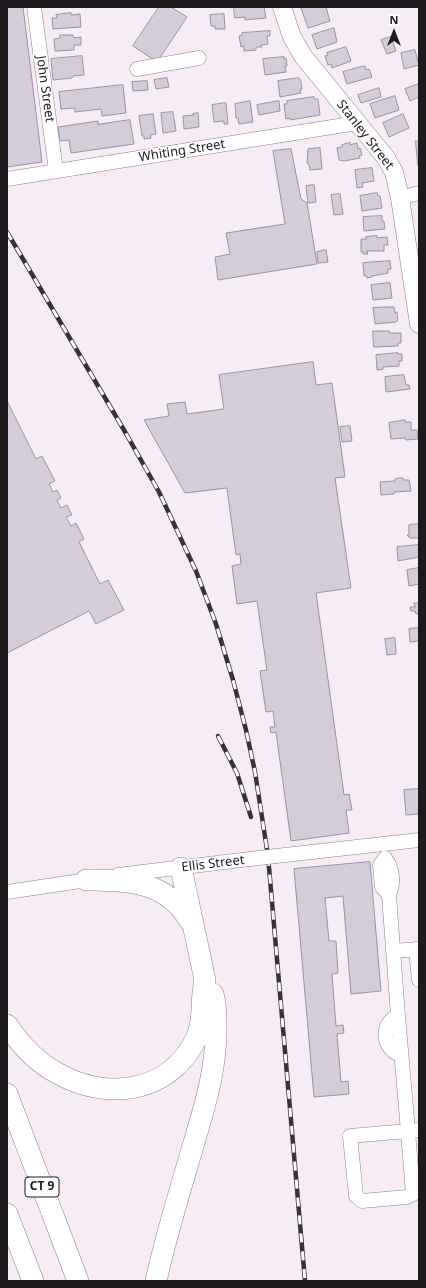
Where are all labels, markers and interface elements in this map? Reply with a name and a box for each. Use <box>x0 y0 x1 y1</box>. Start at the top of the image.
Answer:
north arrow <box>374 12 414 52</box>
text: N <box>390 12 398 27</box>
street label: John Street <box>33 55 57 123</box>
street label: Stanley Street <box>333 97 397 173</box>
street label: Whiting Street <box>138 136 226 166</box>
street label: Ellis Street <box>181 852 245 876</box>
road number: CT 9 <box>25 1177 59 1197</box>

